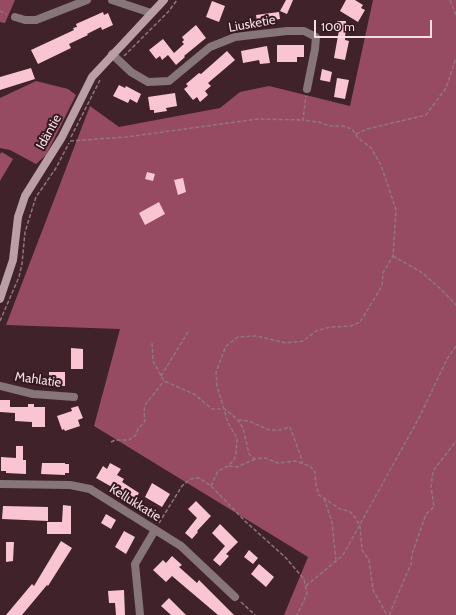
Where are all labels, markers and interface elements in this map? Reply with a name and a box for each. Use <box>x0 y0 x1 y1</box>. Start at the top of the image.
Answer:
street label: Liusketie <box>227 12 277 36</box>
scale bar <box>316 12 434 38</box>
text: 100 m <box>321 19 355 34</box>
street label: Idäntie <box>33 112 65 152</box>
street label: Mahlatie <box>14 369 62 391</box>
street label: Kellukkatie <box>106 481 164 525</box>

